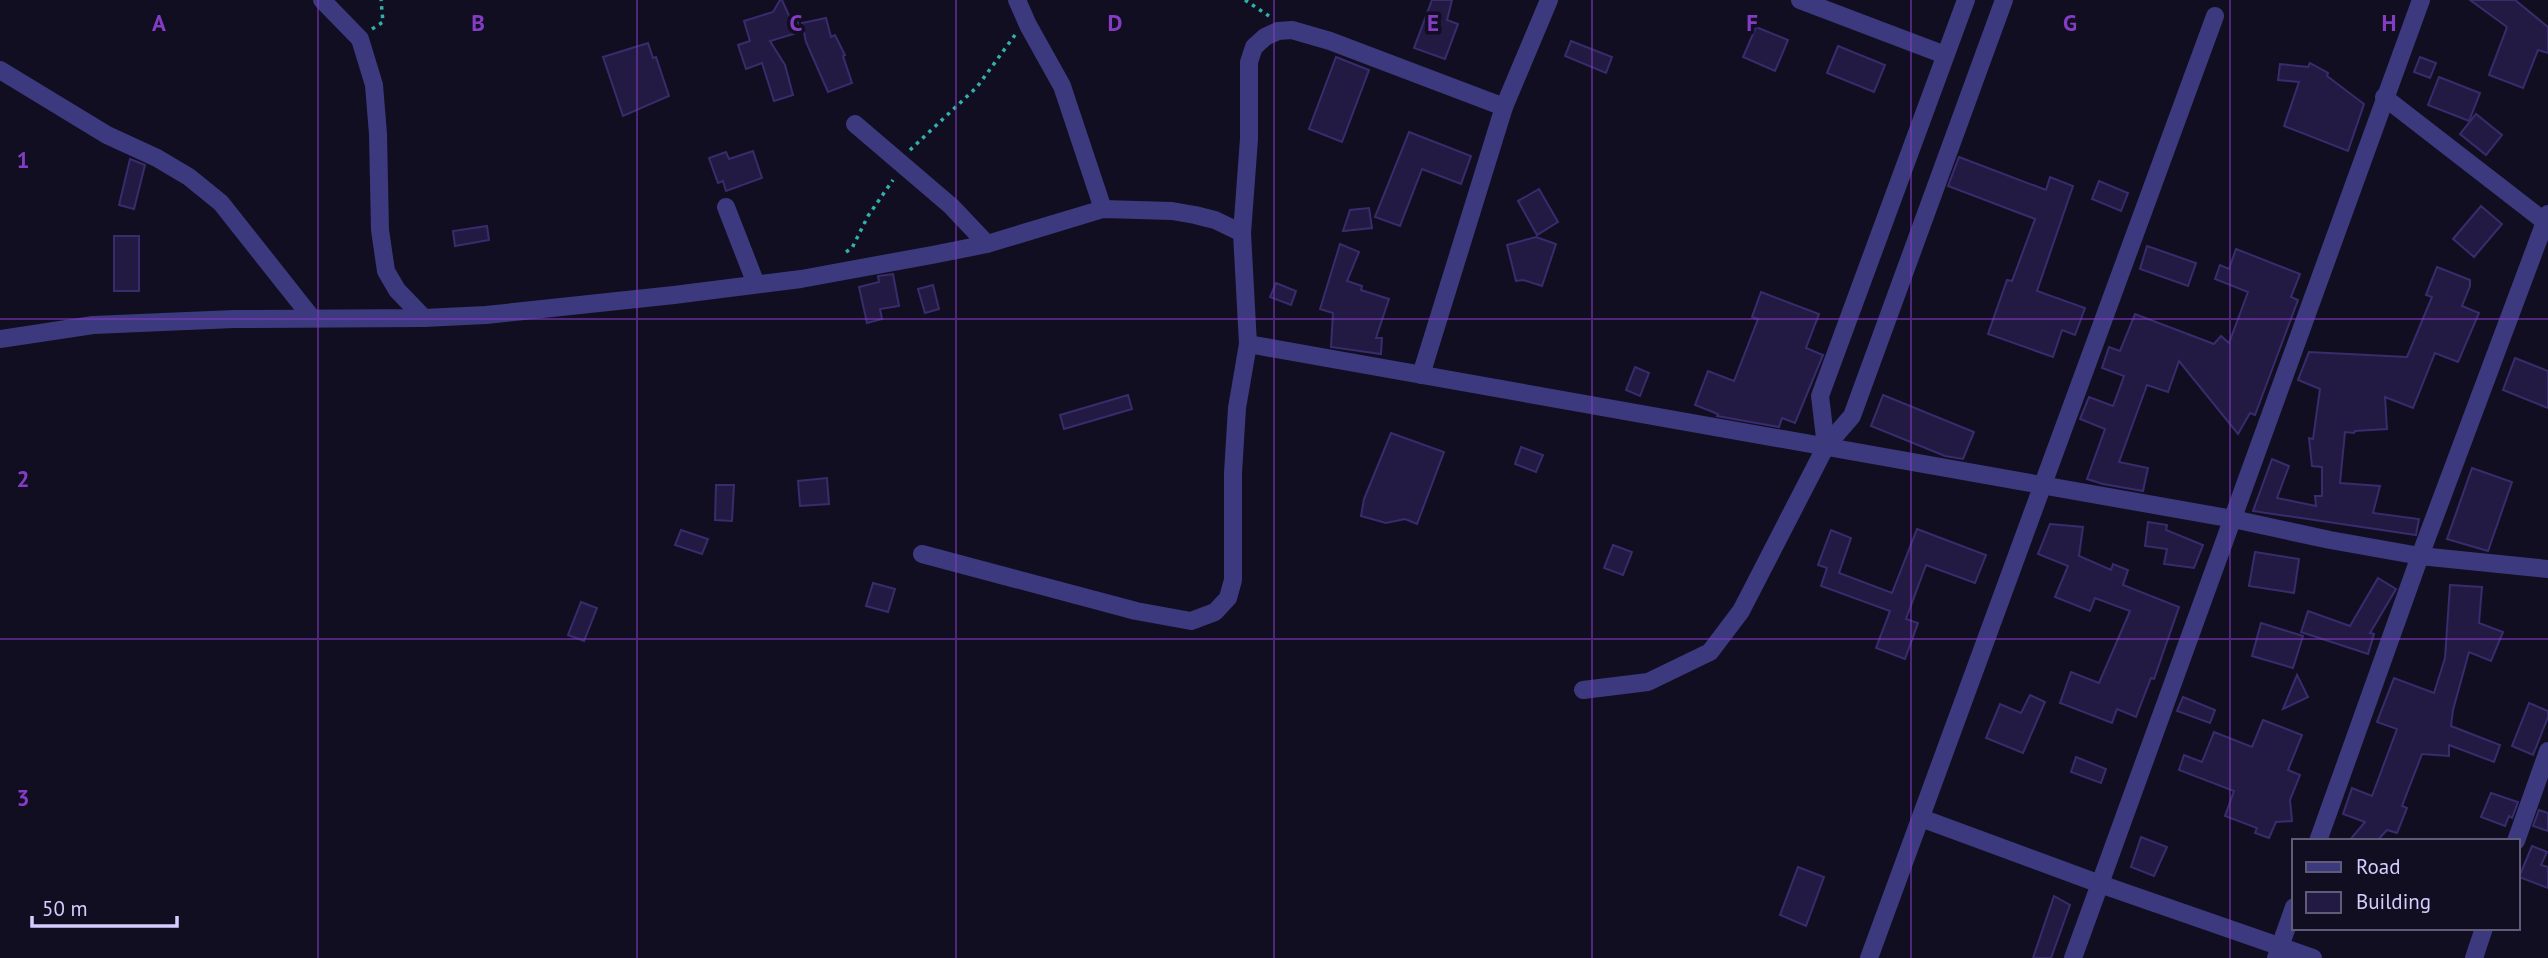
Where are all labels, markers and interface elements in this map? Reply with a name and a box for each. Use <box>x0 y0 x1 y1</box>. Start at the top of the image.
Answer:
text: A <box>152 8 166 37</box>
text: B <box>471 8 485 37</box>
text: C <box>790 8 803 37</box>
text: D <box>1108 8 1122 37</box>
text: E <box>1427 8 1439 37</box>
text: F <box>1746 8 1758 37</box>
text: G <box>2063 8 2077 37</box>
text: H <box>2382 8 2396 37</box>
text: 1 <box>16 145 30 174</box>
text: 2 <box>16 464 30 493</box>
text: 3 <box>16 783 30 812</box>
legend <box>2292 839 2520 930</box>
text: Road <box>2356 853 2400 880</box>
scale bar <box>32 884 177 928</box>
text: Building <box>2356 888 2431 915</box>
text: 50 m <box>42 895 88 922</box>

